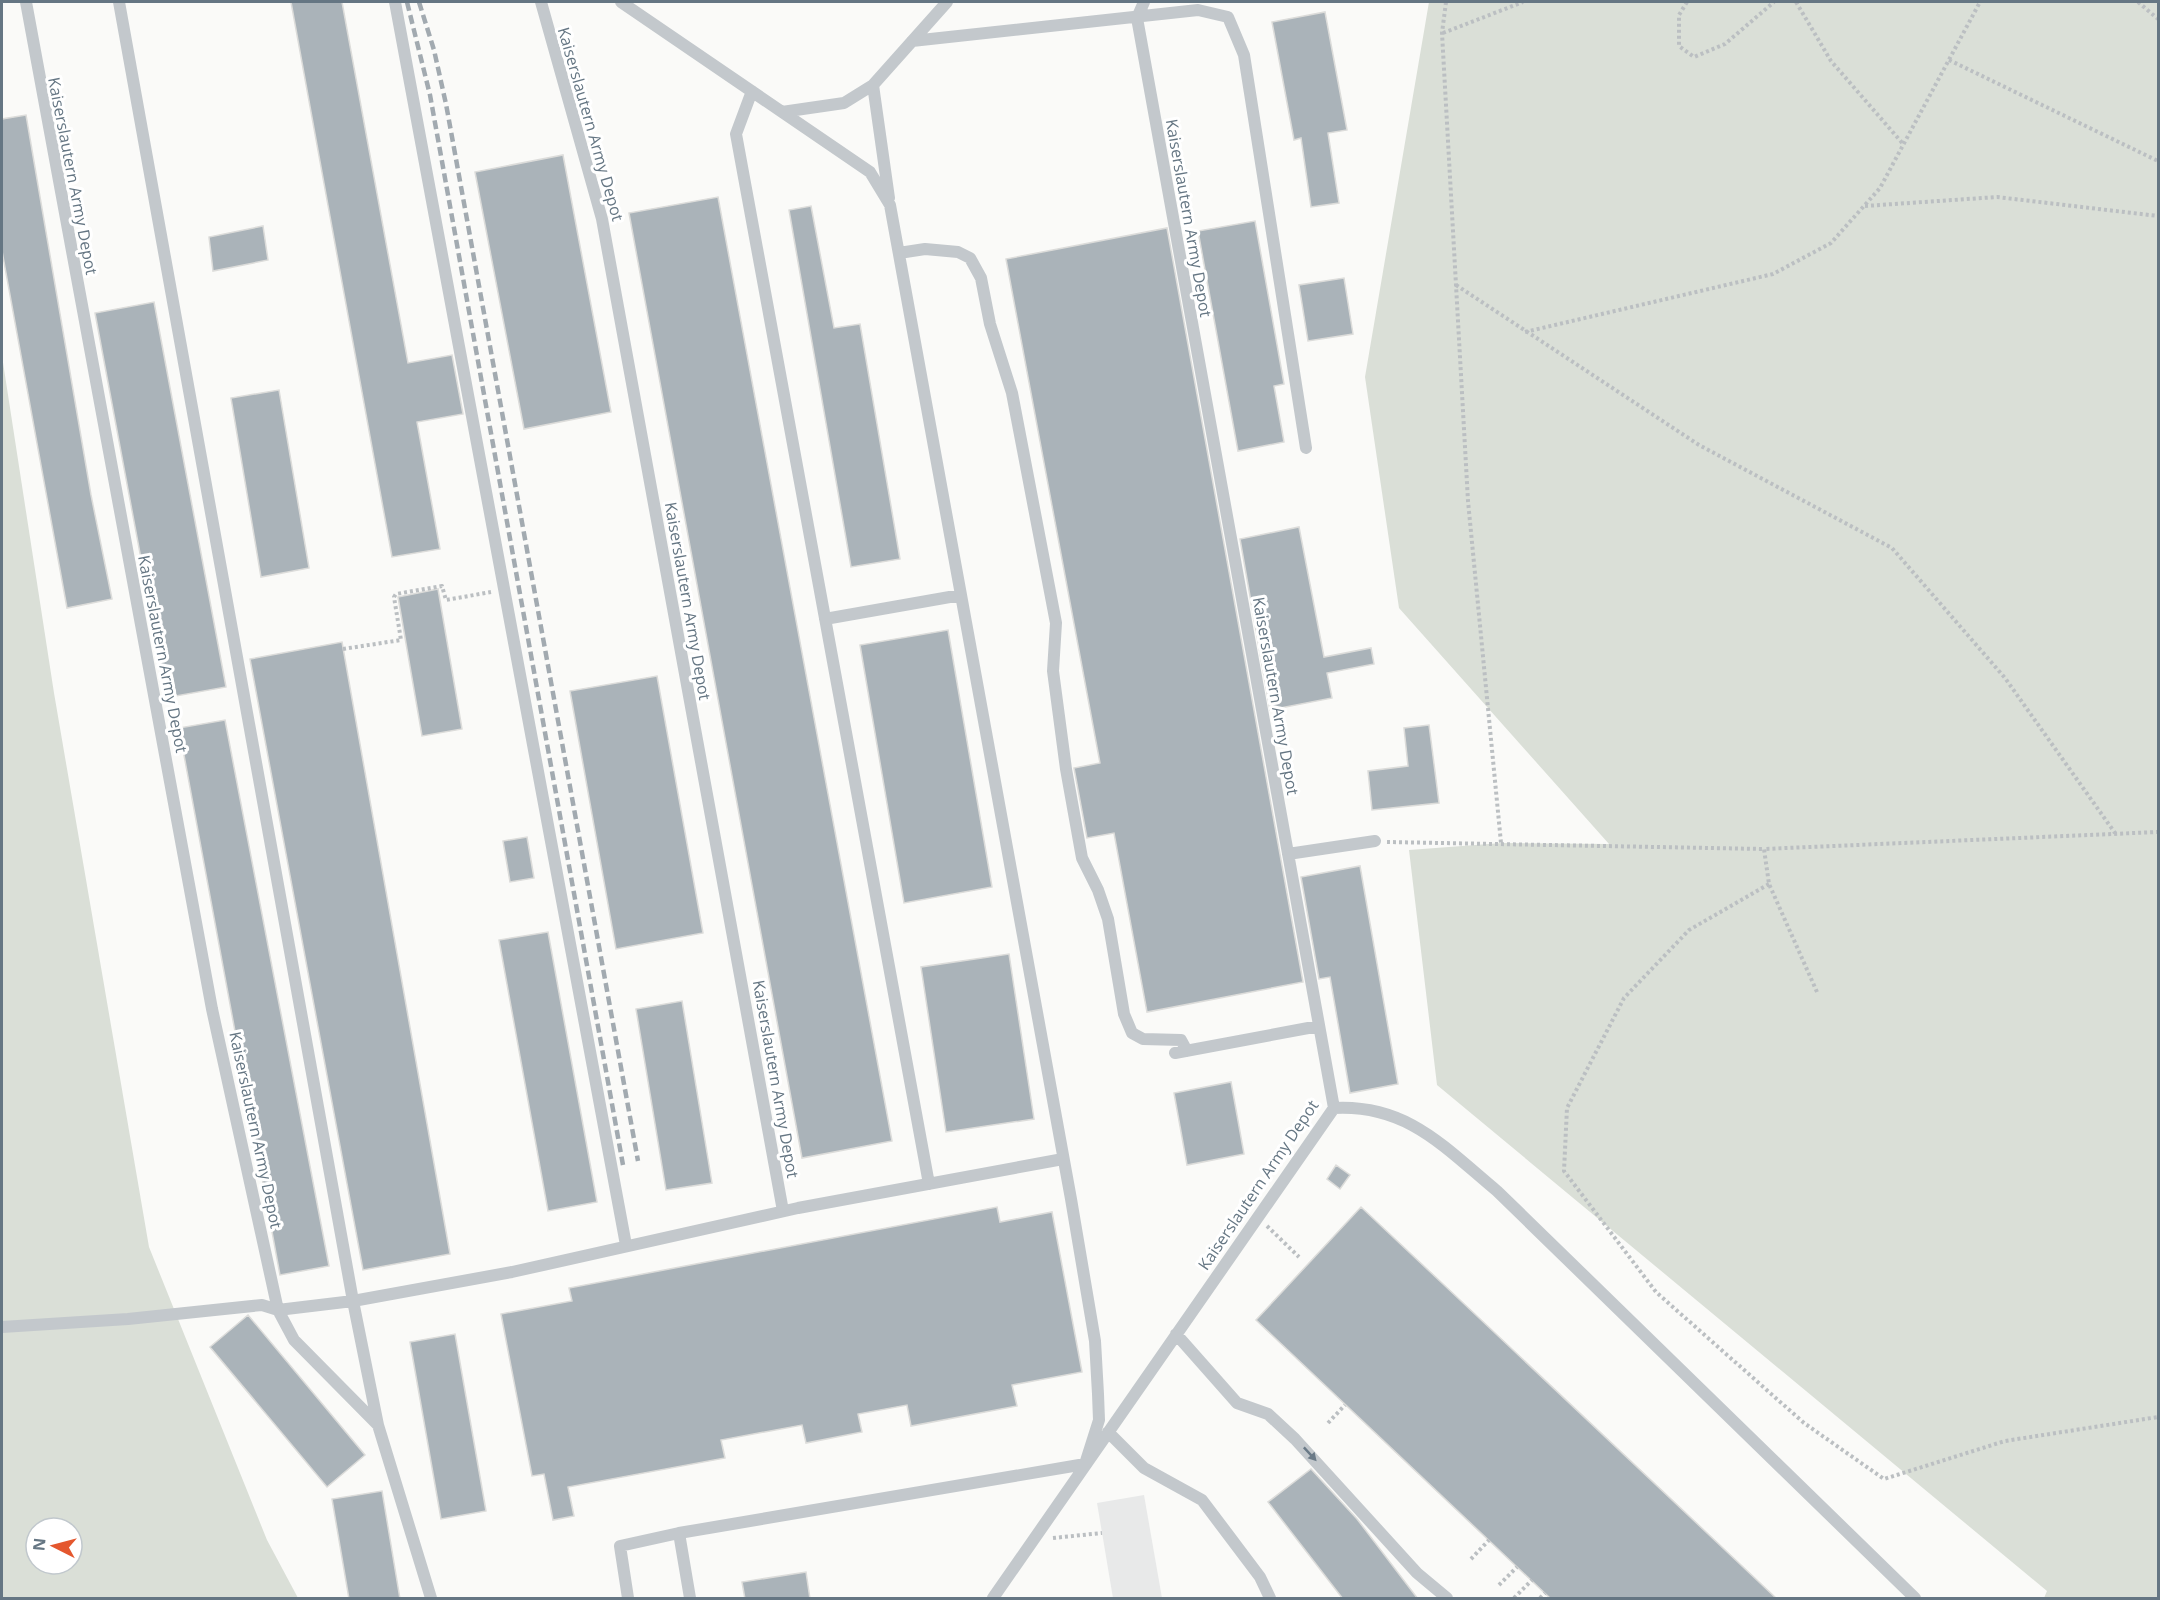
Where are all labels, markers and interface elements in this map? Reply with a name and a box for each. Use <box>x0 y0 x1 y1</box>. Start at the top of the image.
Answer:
street label: Kaiserslautern Army Depot <box>553 24 629 224</box>
street label: Kaiserslautern Army Depot <box>43 75 103 277</box>
street label: Kaiserslautern Army Depot <box>1161 117 1217 319</box>
street label: Kaiserslautern Army Depot <box>660 500 716 702</box>
street label: Kaiserslautern Army Depot <box>133 553 193 755</box>
street label: Kaiserslautern Army Depot <box>1248 595 1304 797</box>
street label: Kaiserslautern Army Depot <box>748 978 804 1180</box>
street label: Kaiserslautern Army Depot <box>224 1030 288 1231</box>
street label: Kaiserslautern Army Depot <box>1193 1095 1323 1274</box>
one-way arrow <box>1303 1447 1317 1462</box>
north arrow <box>24 1516 84 1576</box>
text: N <box>27 1537 51 1552</box>

